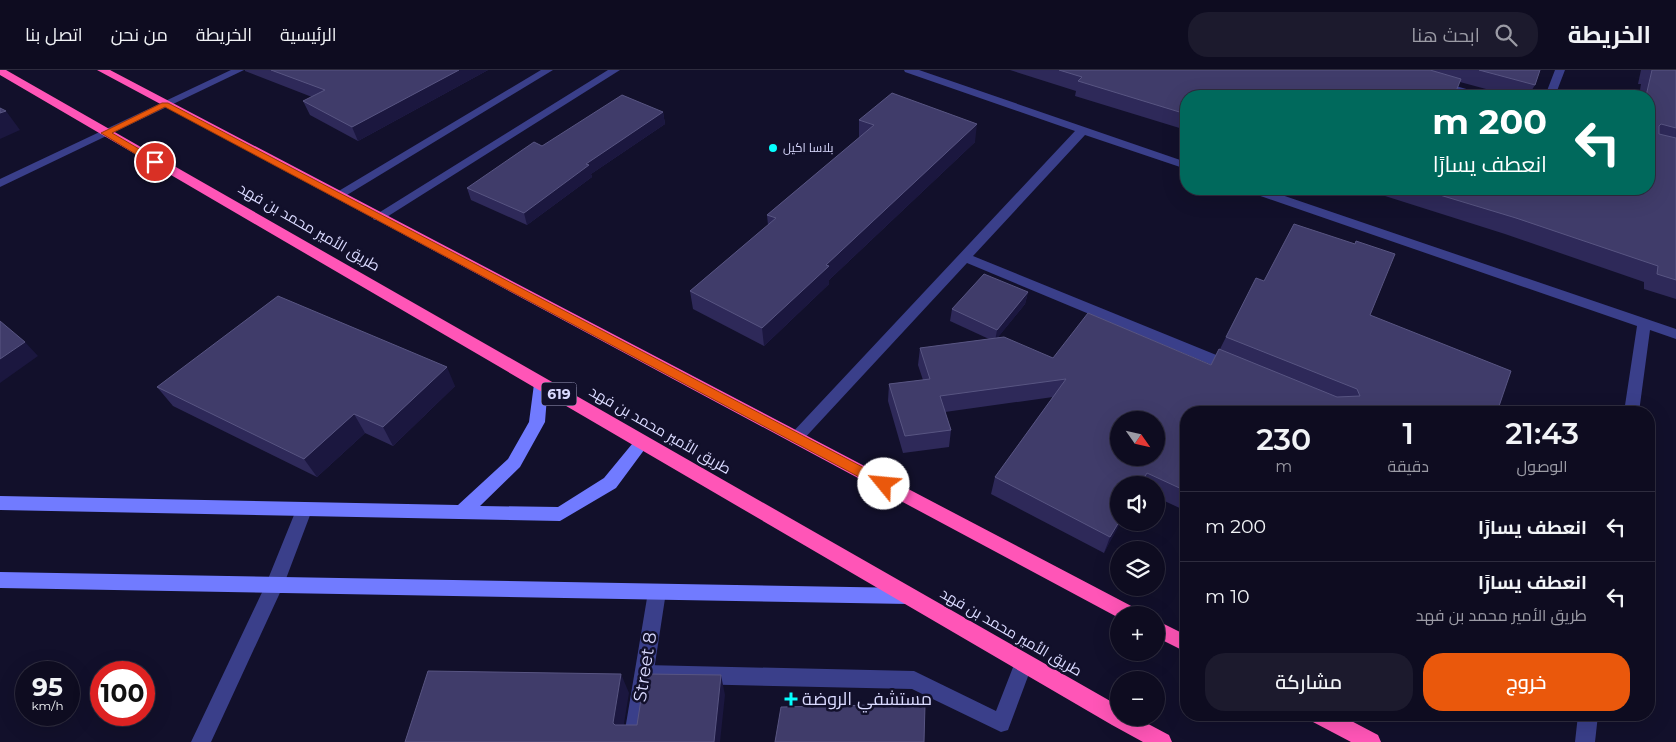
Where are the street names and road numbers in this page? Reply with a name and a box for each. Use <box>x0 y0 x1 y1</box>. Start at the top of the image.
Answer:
street label: طريق الأمير محمد بن فهد <box>234 178 384 276</box>
street label: طريق الأمير محمد بن فهد <box>585 381 735 479</box>
road number: 619 <box>542 382 576 406</box>
street label: طريق الأمير محمد بن فهد <box>936 583 1086 681</box>
street label: Street 8 <box>629 630 661 704</box>

